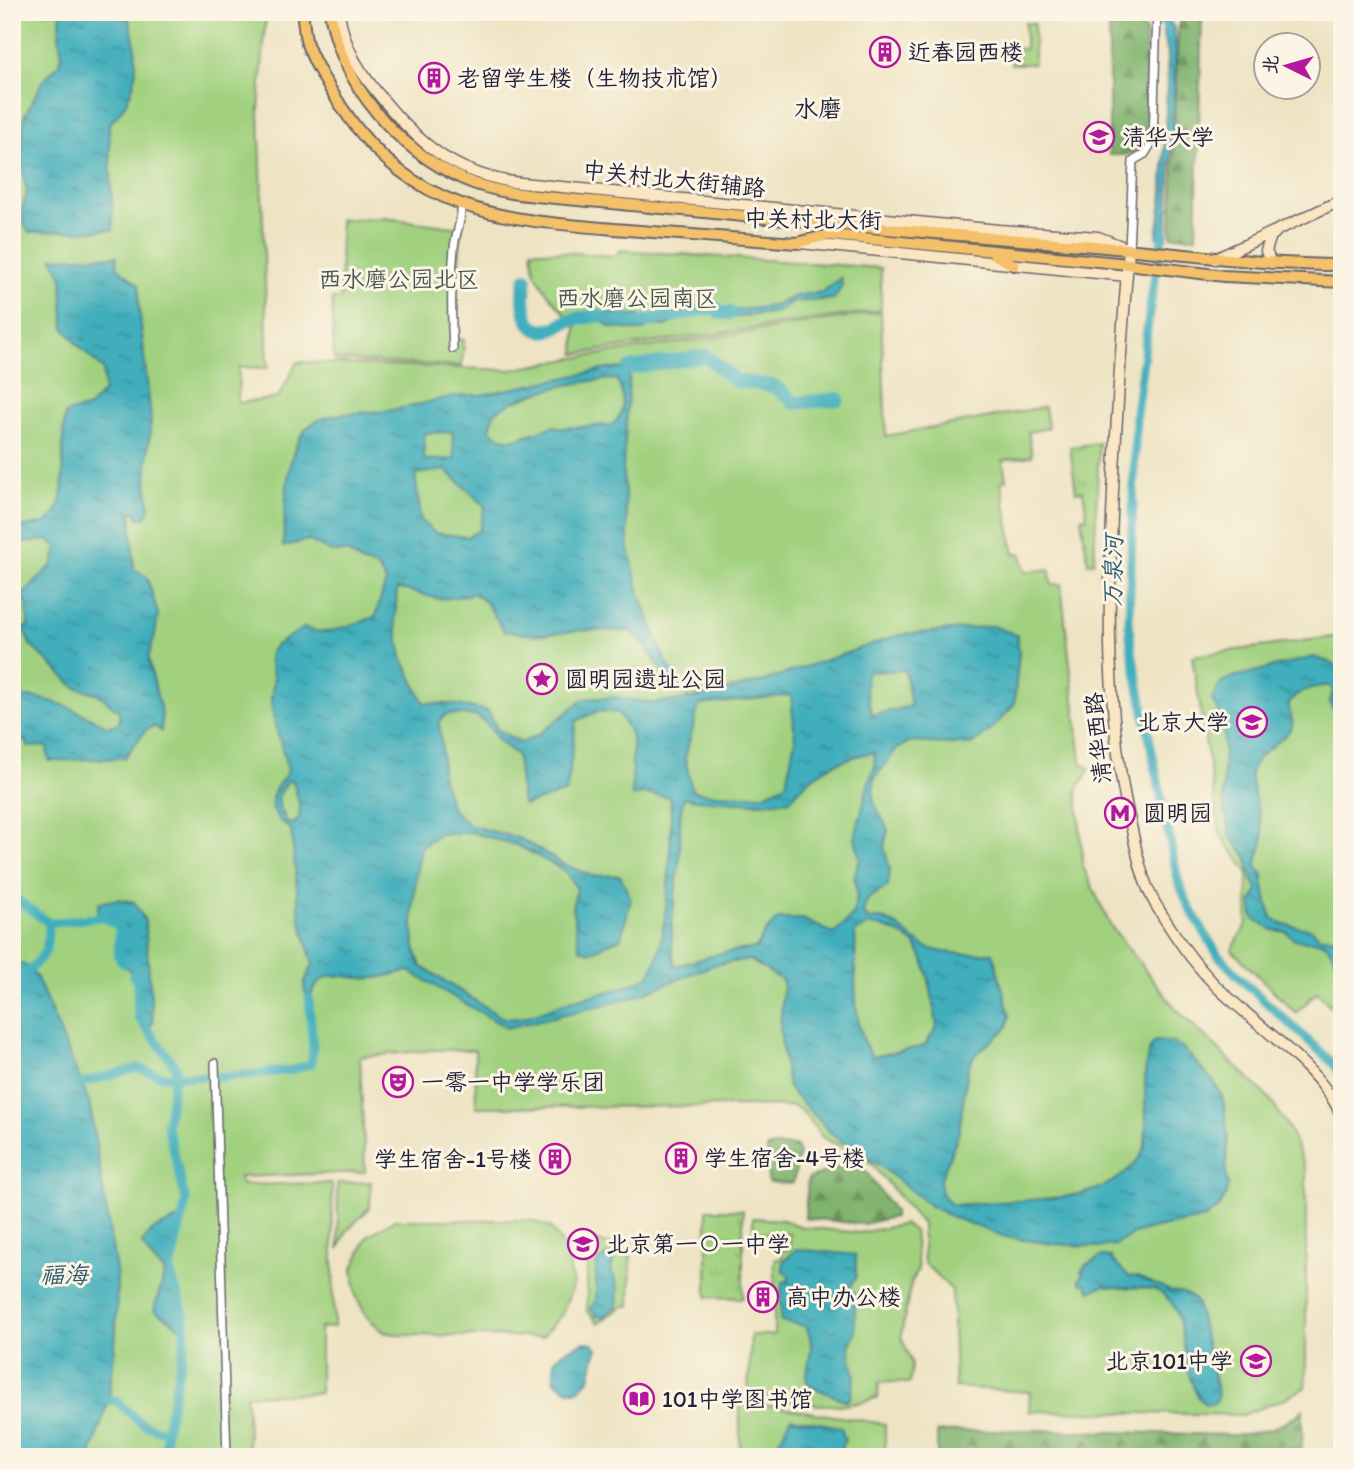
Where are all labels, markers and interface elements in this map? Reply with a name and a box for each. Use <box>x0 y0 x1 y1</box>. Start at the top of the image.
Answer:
north arrow <box>1252 32 1322 102</box>
building icon: 近春园西楼 <box>868 35 902 69</box>
place label: 近春园西楼 <box>908 38 1023 66</box>
text: 北 <box>1258 54 1283 75</box>
building icon: 老留学生楼（生物技术馆） <box>417 61 451 95</box>
place label: 老留学生楼（生物技术馆） <box>457 64 733 92</box>
district label: 水磨 <box>794 94 842 123</box>
school or university icon: 清华大学 <box>1082 120 1116 154</box>
place label: 清华大学 <box>1122 123 1214 151</box>
street label: 中关村北大街辅路 <box>581 155 767 203</box>
street label: 中关村北大街 <box>744 204 882 234</box>
park label: 西水磨公园北区 <box>319 265 480 293</box>
park label: 西水磨公园南区 <box>557 284 718 312</box>
water label: 万泉河 <box>1097 531 1128 607</box>
place icon: 圆明园遗址公园 <box>525 662 559 696</box>
place label: 圆明园遗址公园 <box>565 665 726 693</box>
street label: 清华西路 <box>1079 691 1117 785</box>
school or university icon: 北京大学 <box>1235 705 1269 739</box>
place label: 北京大学 <box>1137 708 1229 736</box>
metro station icon: 圆明园 <box>1103 796 1137 830</box>
place label: 圆明园 <box>1143 799 1212 827</box>
theatre icon: 一零一中学学乐团 <box>381 1065 415 1099</box>
place label: 一零一中学学乐团 <box>421 1068 605 1096</box>
building icon: 学生宿舍-4号楼 <box>664 1141 698 1175</box>
building icon: 学生宿舍-1号楼 <box>538 1142 572 1176</box>
place label: 学生宿舍-4号楼 <box>704 1144 865 1172</box>
place label: 学生宿舍-1号楼 <box>374 1145 532 1173</box>
school or university icon: 北京第一〇一中学 <box>566 1227 600 1261</box>
place label: 北京第一〇一中学 <box>606 1230 790 1258</box>
water label: 福海 <box>40 1260 90 1289</box>
building icon: 高中办公楼 <box>746 1280 780 1314</box>
place label: 高中办公楼 <box>786 1283 901 1311</box>
school or university icon: 北京101中学 <box>1239 1344 1273 1378</box>
place label: 北京101中学 <box>1105 1347 1233 1375</box>
library icon: 101中学图书馆 <box>622 1382 656 1416</box>
place label: 101中学图书馆 <box>662 1385 813 1413</box>

